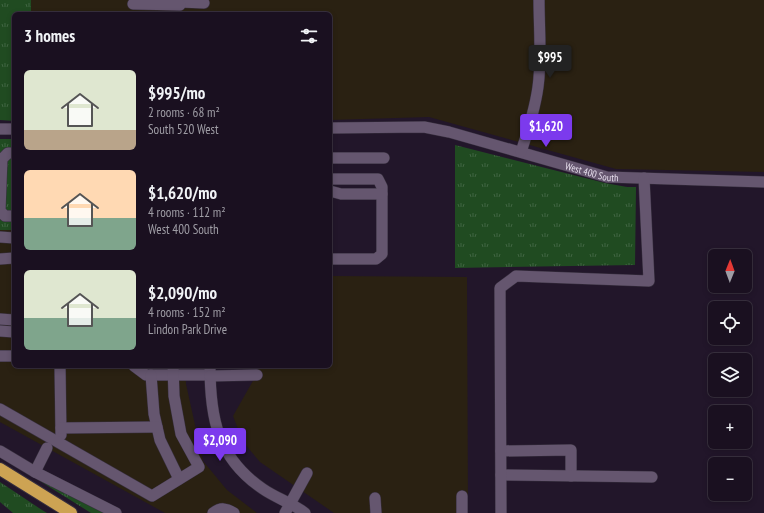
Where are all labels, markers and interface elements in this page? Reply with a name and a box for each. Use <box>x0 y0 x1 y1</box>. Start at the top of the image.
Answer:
text: 3 homes <box>24 25 75 47</box>
icon: filters <box>298 25 320 47</box>
pin: $995 <box>526 45 574 79</box>
text: $995 <box>538 49 562 66</box>
text: $995/mo <box>148 82 205 104</box>
icon: home <box>56 86 104 134</box>
text: 2 rooms · 68 m² <box>148 104 220 121</box>
pin: $1,620 <box>513 114 579 148</box>
text: $1,620 <box>529 118 563 135</box>
text: South 520 West <box>148 121 219 138</box>
street label: West 400 South <box>564 159 619 184</box>
text: $1,620/mo <box>148 182 217 204</box>
icon: home <box>56 186 104 234</box>
text: 4 rooms · 112 m² <box>148 204 226 221</box>
text: West 400 South <box>148 221 219 238</box>
north arrow <box>708 249 752 293</box>
map controls <box>708 249 752 501</box>
text: $2,090/mo <box>148 282 217 304</box>
icon: home <box>56 286 104 334</box>
button: locate <box>708 301 752 345</box>
text: 4 rooms · 152 m² <box>148 304 226 321</box>
text: Lindon Park Drive <box>148 321 227 338</box>
button: layers <box>708 353 752 397</box>
button: + <box>708 405 752 449</box>
pin: $2,090 <box>187 428 253 462</box>
text: $2,090 <box>203 432 237 449</box>
button: − <box>708 457 752 501</box>

